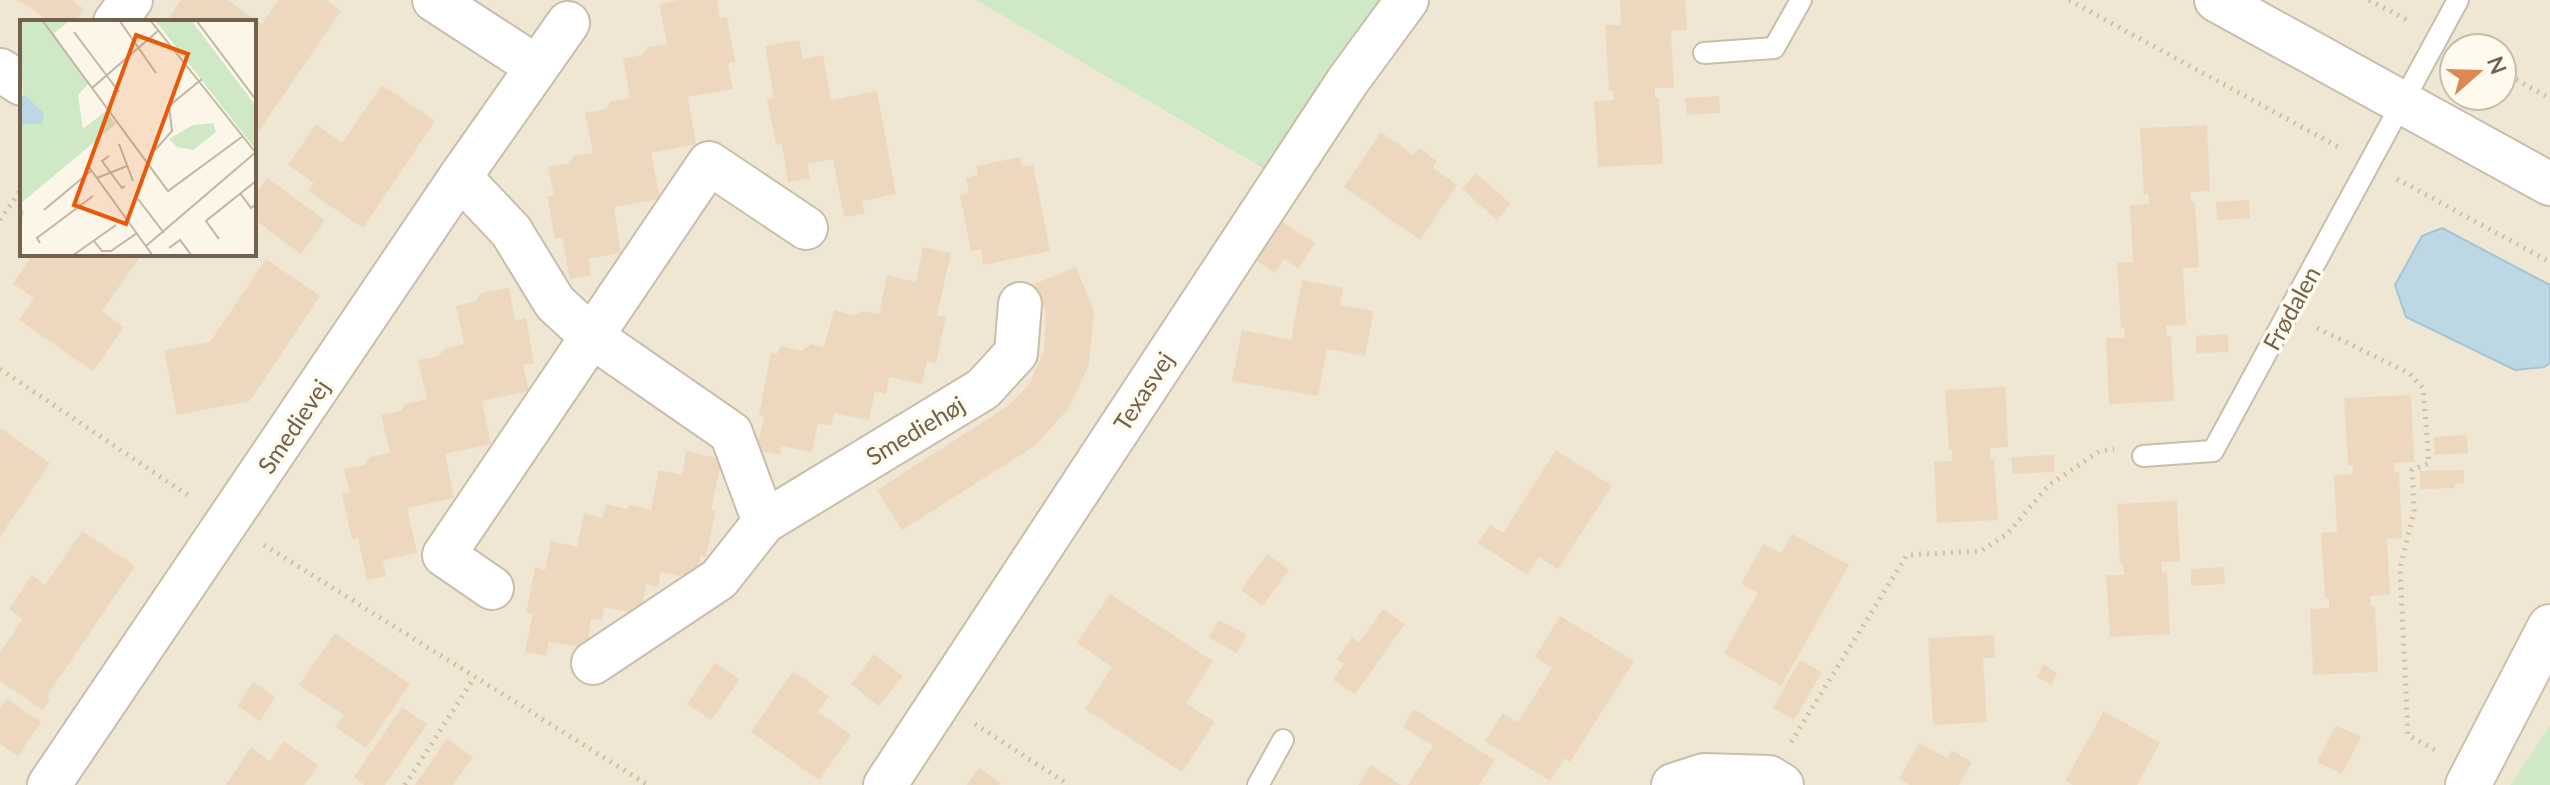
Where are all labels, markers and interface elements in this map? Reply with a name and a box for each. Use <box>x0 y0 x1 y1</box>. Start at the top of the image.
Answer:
inset map <box>20 20 256 256</box>
north arrow <box>2438 32 2518 112</box>
text: N <box>2482 52 2513 78</box>
street label: Frødalen <box>2256 261 2326 355</box>
street label: Texasvej <box>1107 346 1179 436</box>
street label: Smedievej <box>251 373 335 479</box>
street label: Smediehøj <box>860 389 970 471</box>

